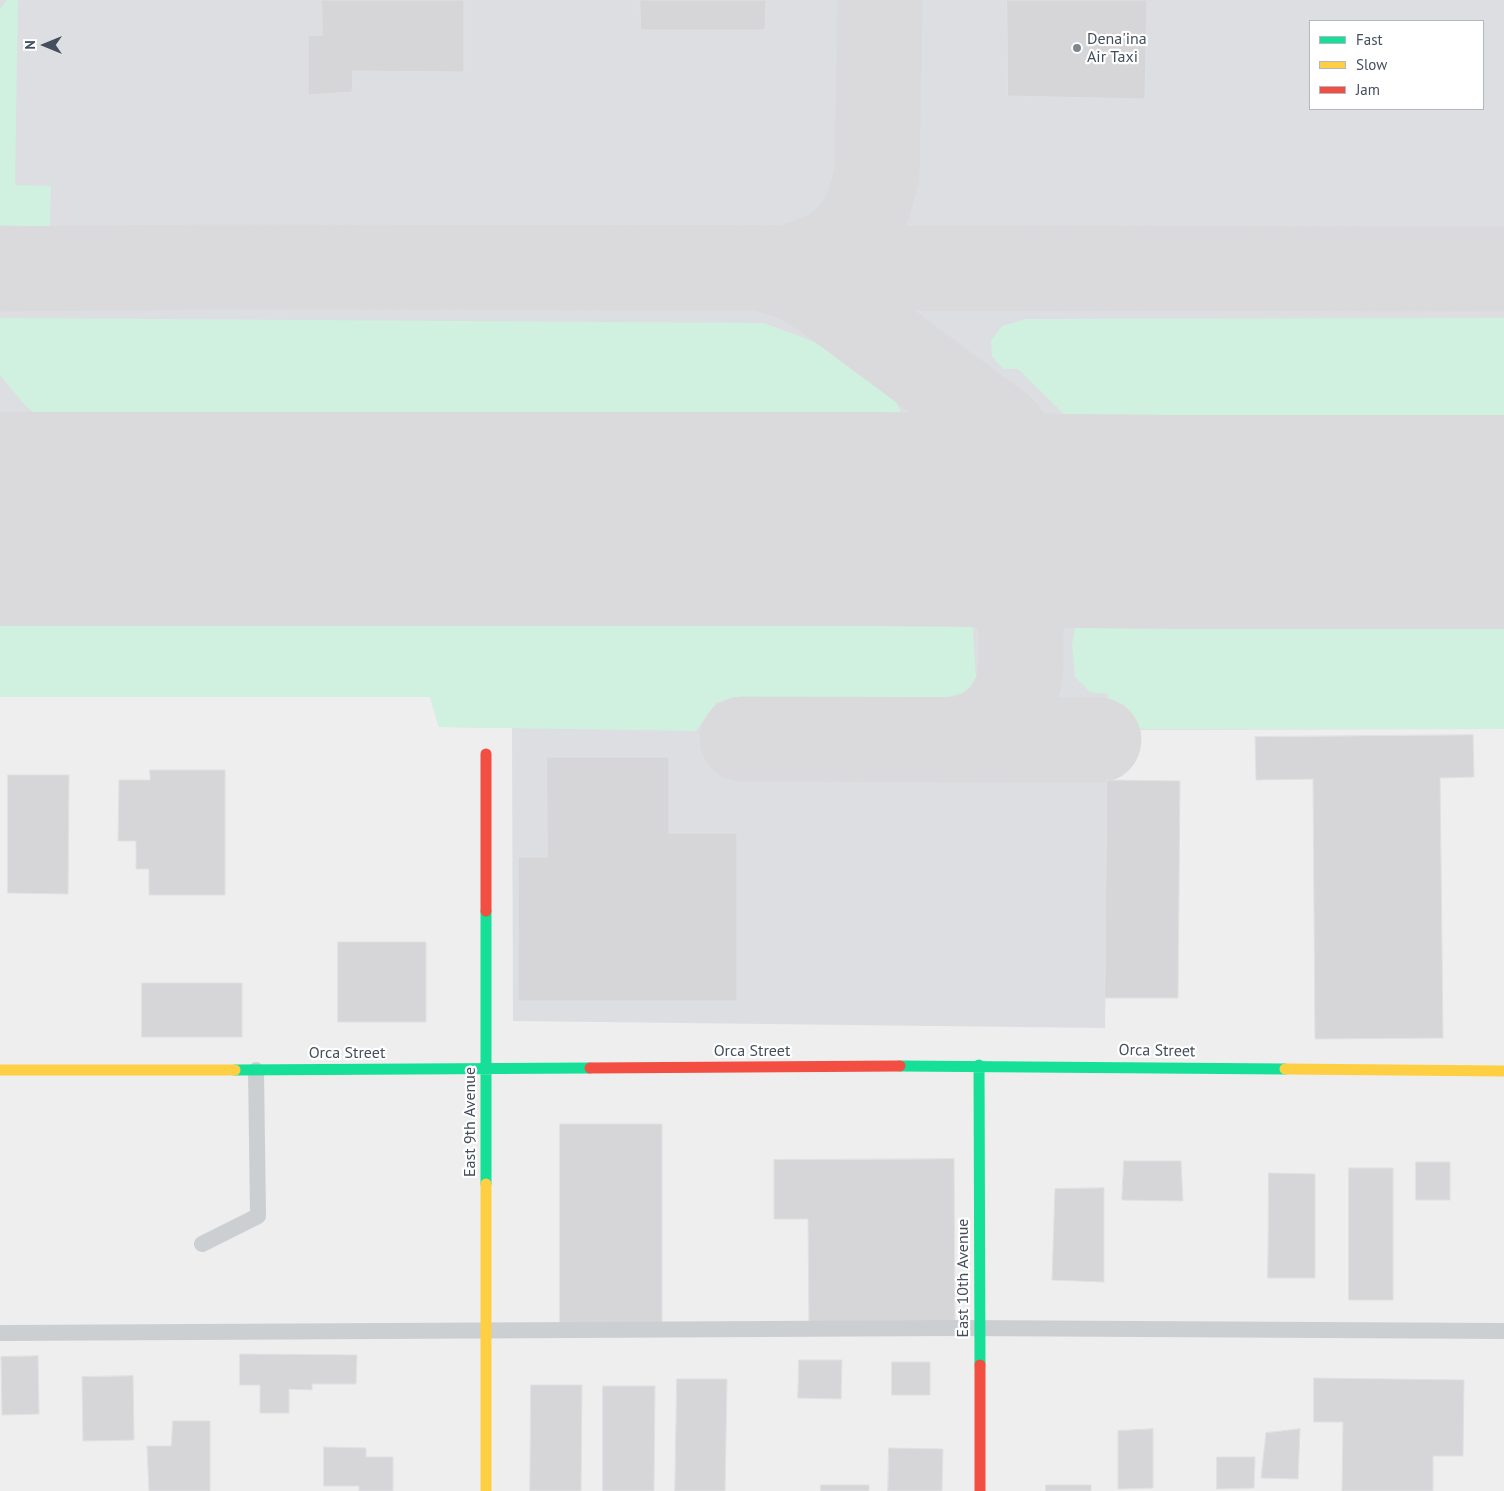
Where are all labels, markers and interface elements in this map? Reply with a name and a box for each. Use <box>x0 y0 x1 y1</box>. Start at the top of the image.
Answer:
north arrow <box>20 20 70 70</box>
legend <box>1309 20 1484 110</box>
place label: Dena'ina Air Taxi <box>1087 29 1147 67</box>
text: Fast <box>1356 30 1383 49</box>
text: N <box>21 40 39 50</box>
marker: Dena'ina Air Taxi <box>1071 42 1083 54</box>
text: Slow <box>1356 55 1387 74</box>
text: Jam <box>1356 80 1380 99</box>
street label: Orca Street <box>714 1041 790 1061</box>
street label: Orca Street <box>1119 1041 1195 1061</box>
street label: Orca Street <box>309 1043 385 1063</box>
street label: East 9th Avenue <box>460 1067 480 1177</box>
street label: East 10th Avenue <box>953 1219 973 1337</box>

